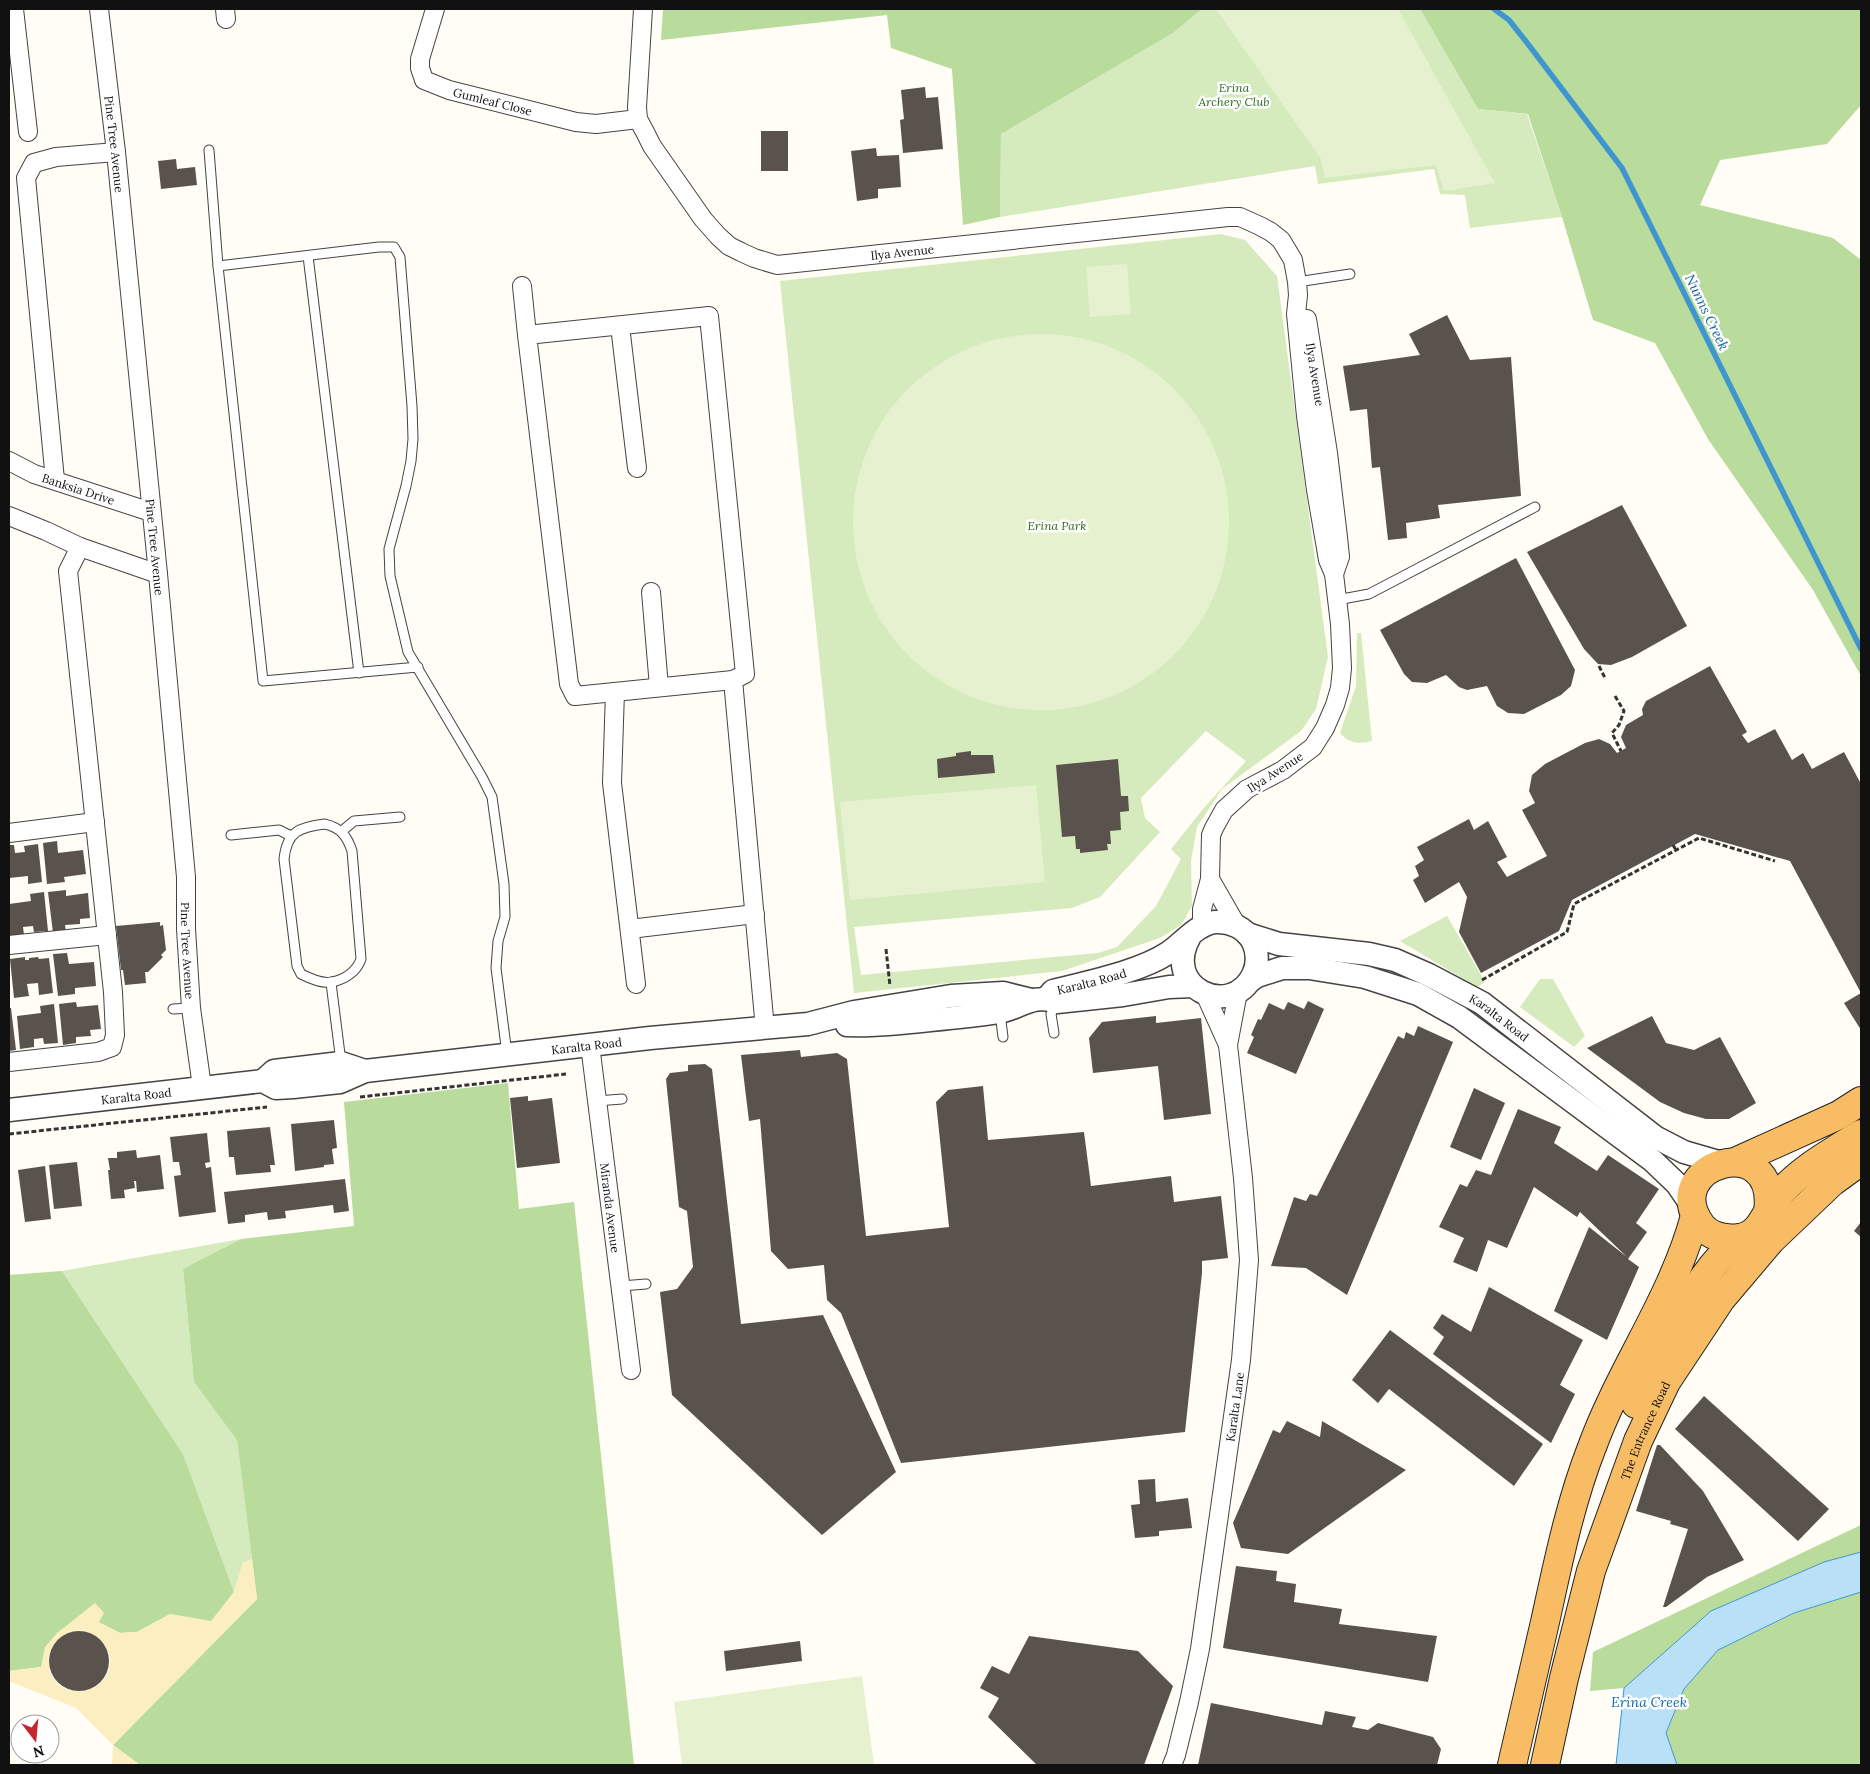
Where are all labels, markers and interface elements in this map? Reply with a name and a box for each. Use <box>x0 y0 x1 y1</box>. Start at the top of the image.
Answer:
park label: Erina Archery Club <box>1198 80 1269 109</box>
street label: Gumleaf Close <box>452 84 534 118</box>
street label: Pine Tree Avenue <box>102 95 128 194</box>
street label: Ilya Avenue <box>870 241 935 262</box>
water label: Nunns Creek <box>1681 271 1733 353</box>
street label: Ilya Avenue <box>1303 342 1328 407</box>
street label: Banksia Drive <box>40 470 117 507</box>
street label: Pine Tree Avenue <box>143 498 167 597</box>
park label: Erina Park <box>1028 518 1087 533</box>
street label: Ilya Avenue <box>1244 748 1306 796</box>
street label: Pine Tree Avenue <box>179 902 198 1000</box>
street label: Karalta Road <box>1055 965 1128 997</box>
street label: Karalta Road <box>1467 990 1532 1044</box>
street label: Karalta Road <box>550 1034 623 1057</box>
street label: Karalta Road <box>100 1084 172 1107</box>
street label: Miranda Avenue <box>597 1162 624 1254</box>
street label: Karalta Lane <box>1222 1371 1247 1443</box>
street label: The Entrance Road <box>1617 1379 1673 1482</box>
water label: Erina Creek <box>1611 1693 1687 1711</box>
north arrow <box>10 1714 60 1764</box>
text: N <box>31 1741 46 1762</box>

